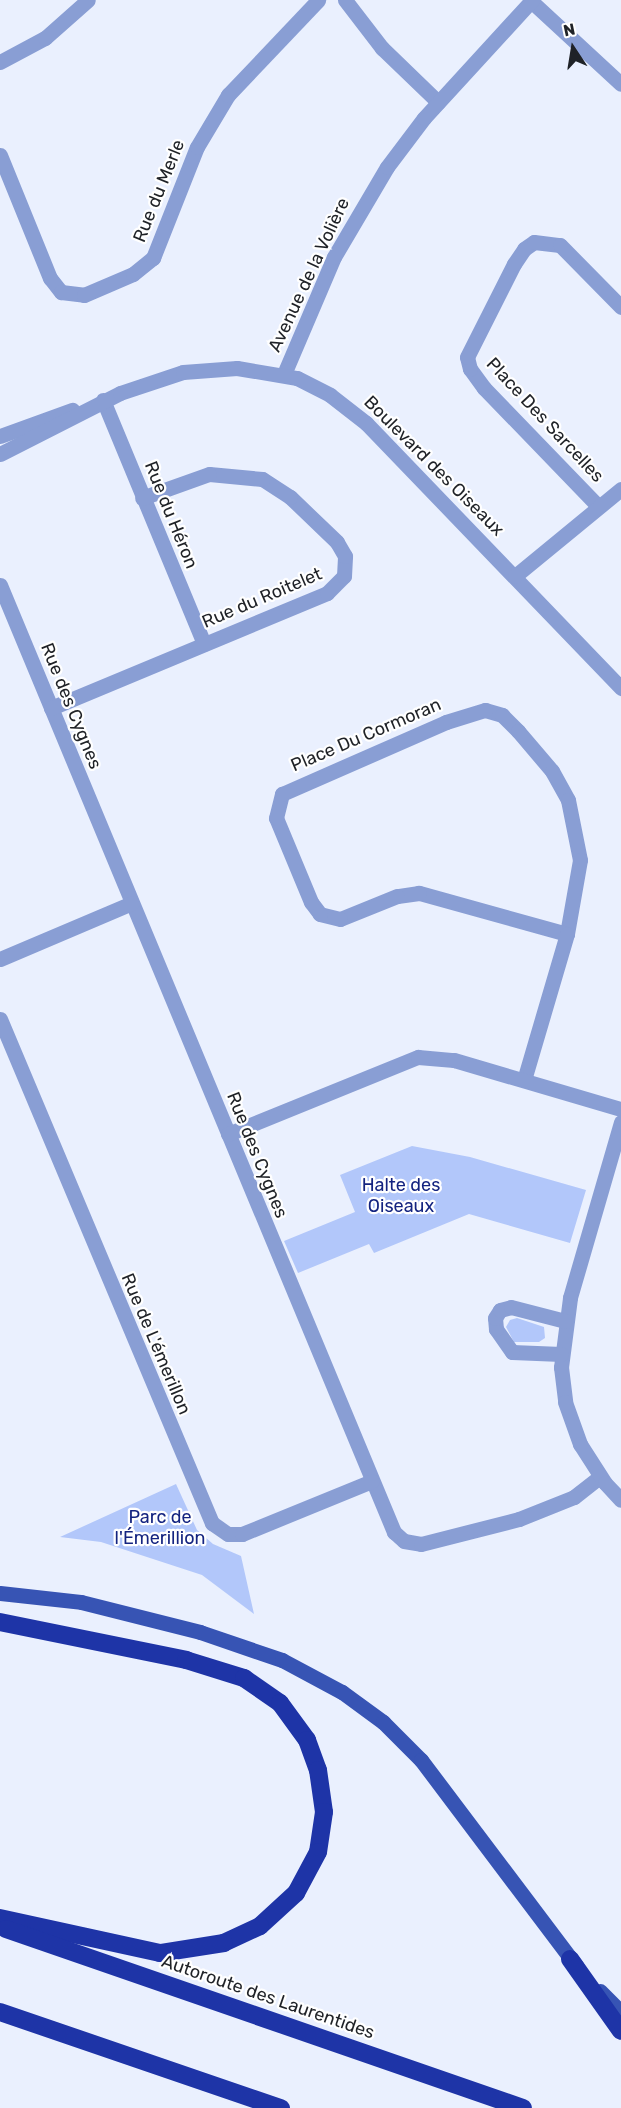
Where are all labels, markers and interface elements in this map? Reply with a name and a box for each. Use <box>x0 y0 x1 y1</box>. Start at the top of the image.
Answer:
north arrow <box>543 18 603 78</box>
text: N <box>562 19 577 40</box>
street label: Rue du Merle <box>129 137 189 245</box>
street label: Avenue de la Volière <box>264 194 354 356</box>
street label: Place Des Sarcelles <box>482 353 608 487</box>
street label: Boulevard des Oiseaux <box>359 391 509 541</box>
street label: Rue du Héron <box>140 458 202 572</box>
street label: Rue du Roitelet <box>199 563 325 633</box>
street label: Rue des Cygnes <box>36 640 106 772</box>
street label: Place Du Cormoran <box>288 694 444 776</box>
street label: Rue des Cygnes <box>222 1089 292 1221</box>
park label: Halte des Oiseaux <box>362 1175 440 1218</box>
street label: Rue de L'émerillon <box>117 1270 195 1418</box>
park label: Parc de l'Émerillion <box>115 1507 205 1550</box>
street label: Autoroute des Laurentides <box>159 1950 377 2044</box>

